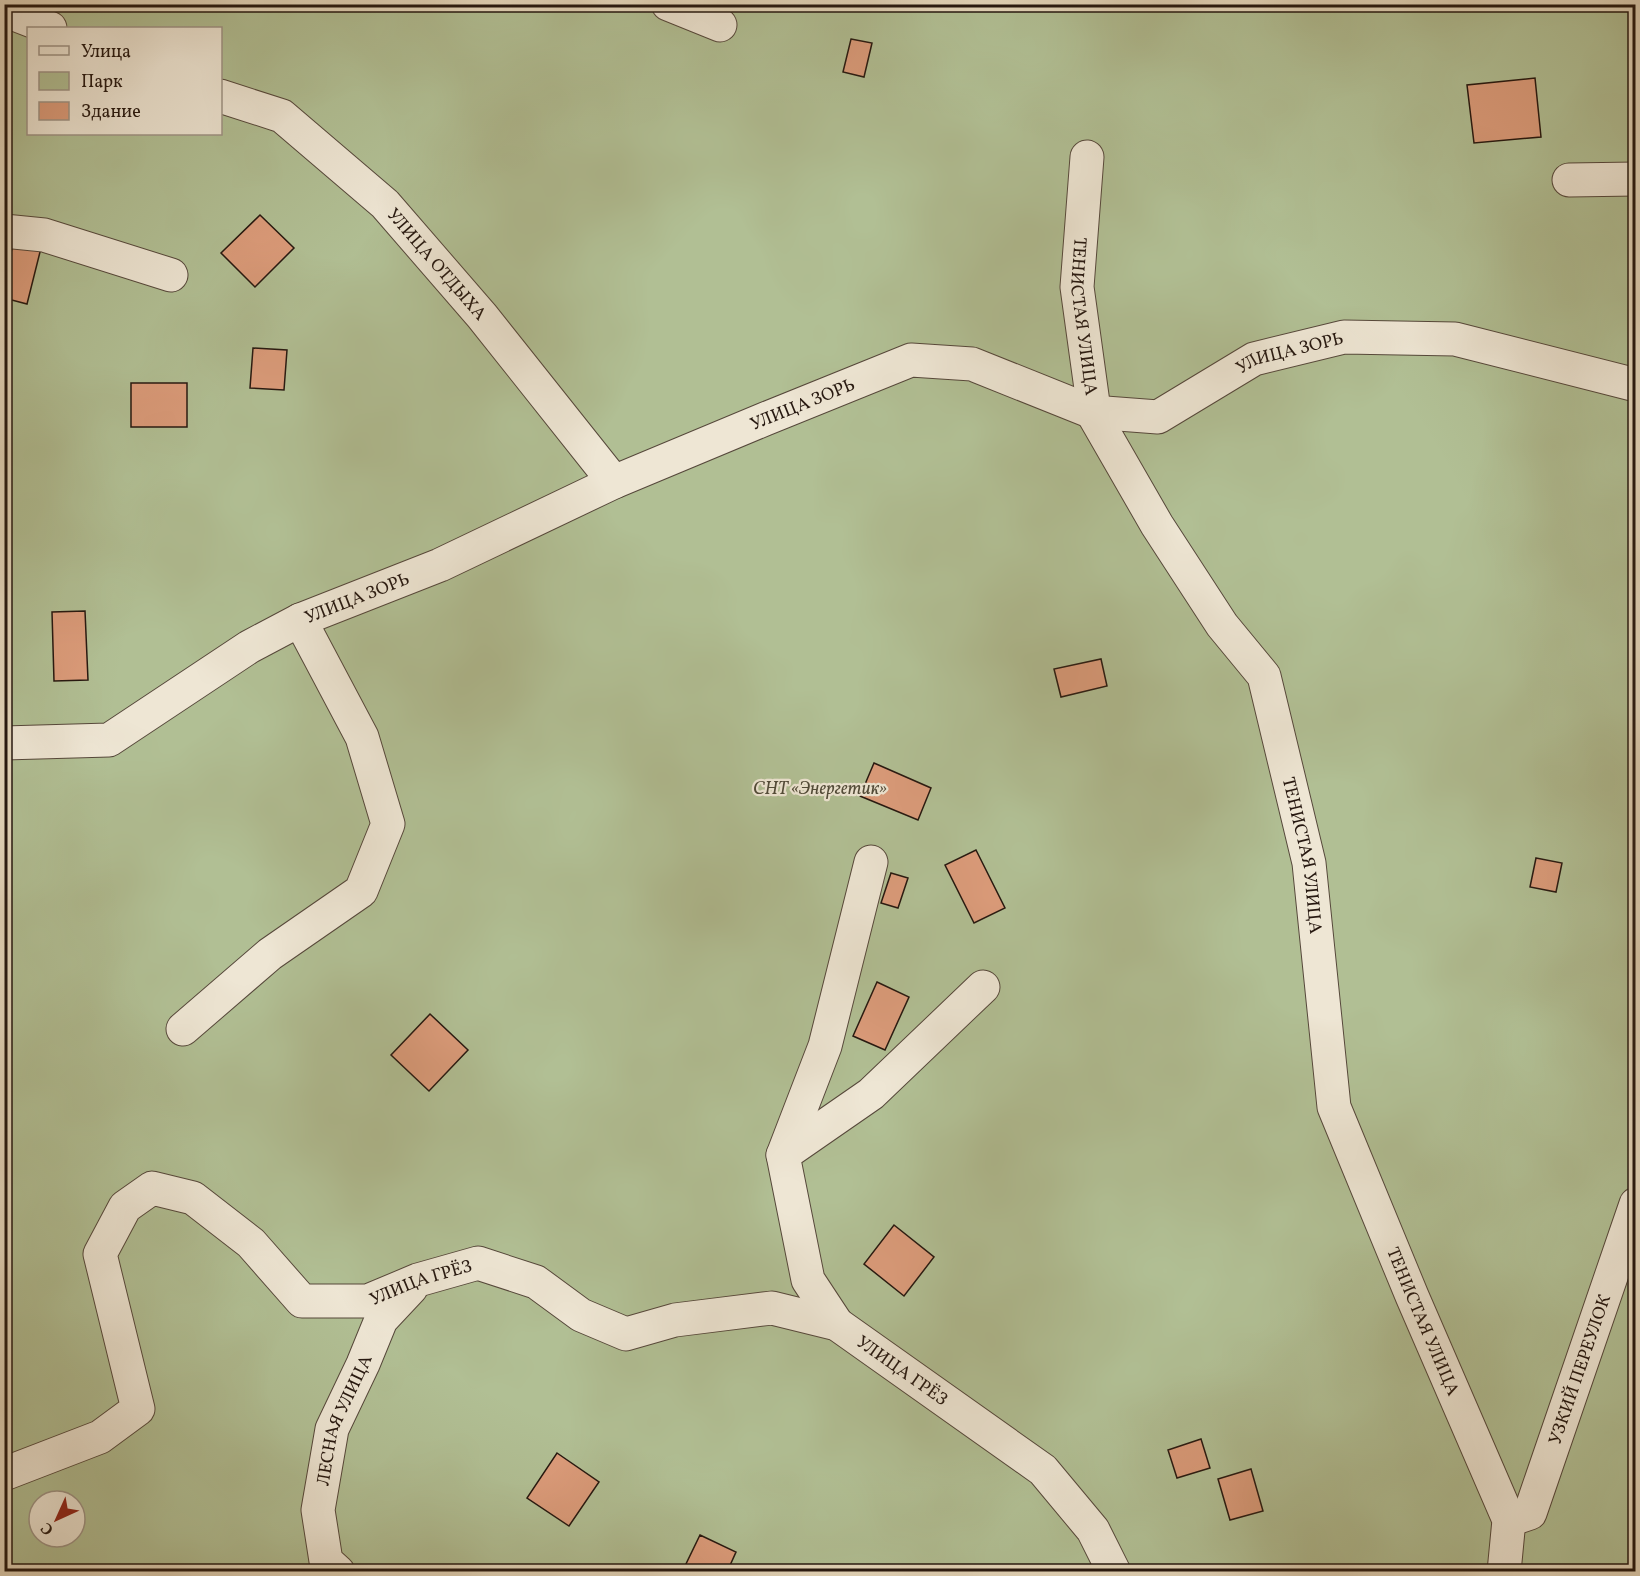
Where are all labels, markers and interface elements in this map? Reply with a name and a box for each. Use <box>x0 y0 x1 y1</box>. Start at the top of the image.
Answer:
legend <box>27 27 222 135</box>
text: Улица <box>81 40 131 65</box>
text: Парк <box>81 70 123 95</box>
text: Здание <box>81 100 141 125</box>
street label: УЛИЦА ОТДЫХА <box>380 203 492 327</box>
street label: ТЕНИСТАЯ УЛИЦА <box>1063 236 1103 397</box>
street label: УЛИЦА ЗОРЬ <box>1232 327 1346 381</box>
street label: УЛИЦА ЗОРЬ <box>747 373 859 438</box>
street label: УЛИЦА ЗОРЬ <box>301 567 414 631</box>
street label: ТЕНИСТАЯ УЛИЦА <box>1275 775 1327 935</box>
park label: СНТ «Энергетик» <box>753 777 887 802</box>
street label: ТЕНИСТАЯ УЛИЦА <box>1379 1244 1465 1400</box>
street label: УЛИЦА ГРЁЗ <box>366 1254 475 1313</box>
street label: УЗКИЙ ПЕРЕУЛОК <box>1543 1291 1618 1448</box>
street label: УЛИЦА ГРЁЗ <box>851 1330 953 1413</box>
street label: ЛЕСНАЯ УЛИЦА <box>311 1351 380 1488</box>
north arrow <box>27 1489 87 1549</box>
text: С <box>36 1517 59 1540</box>

